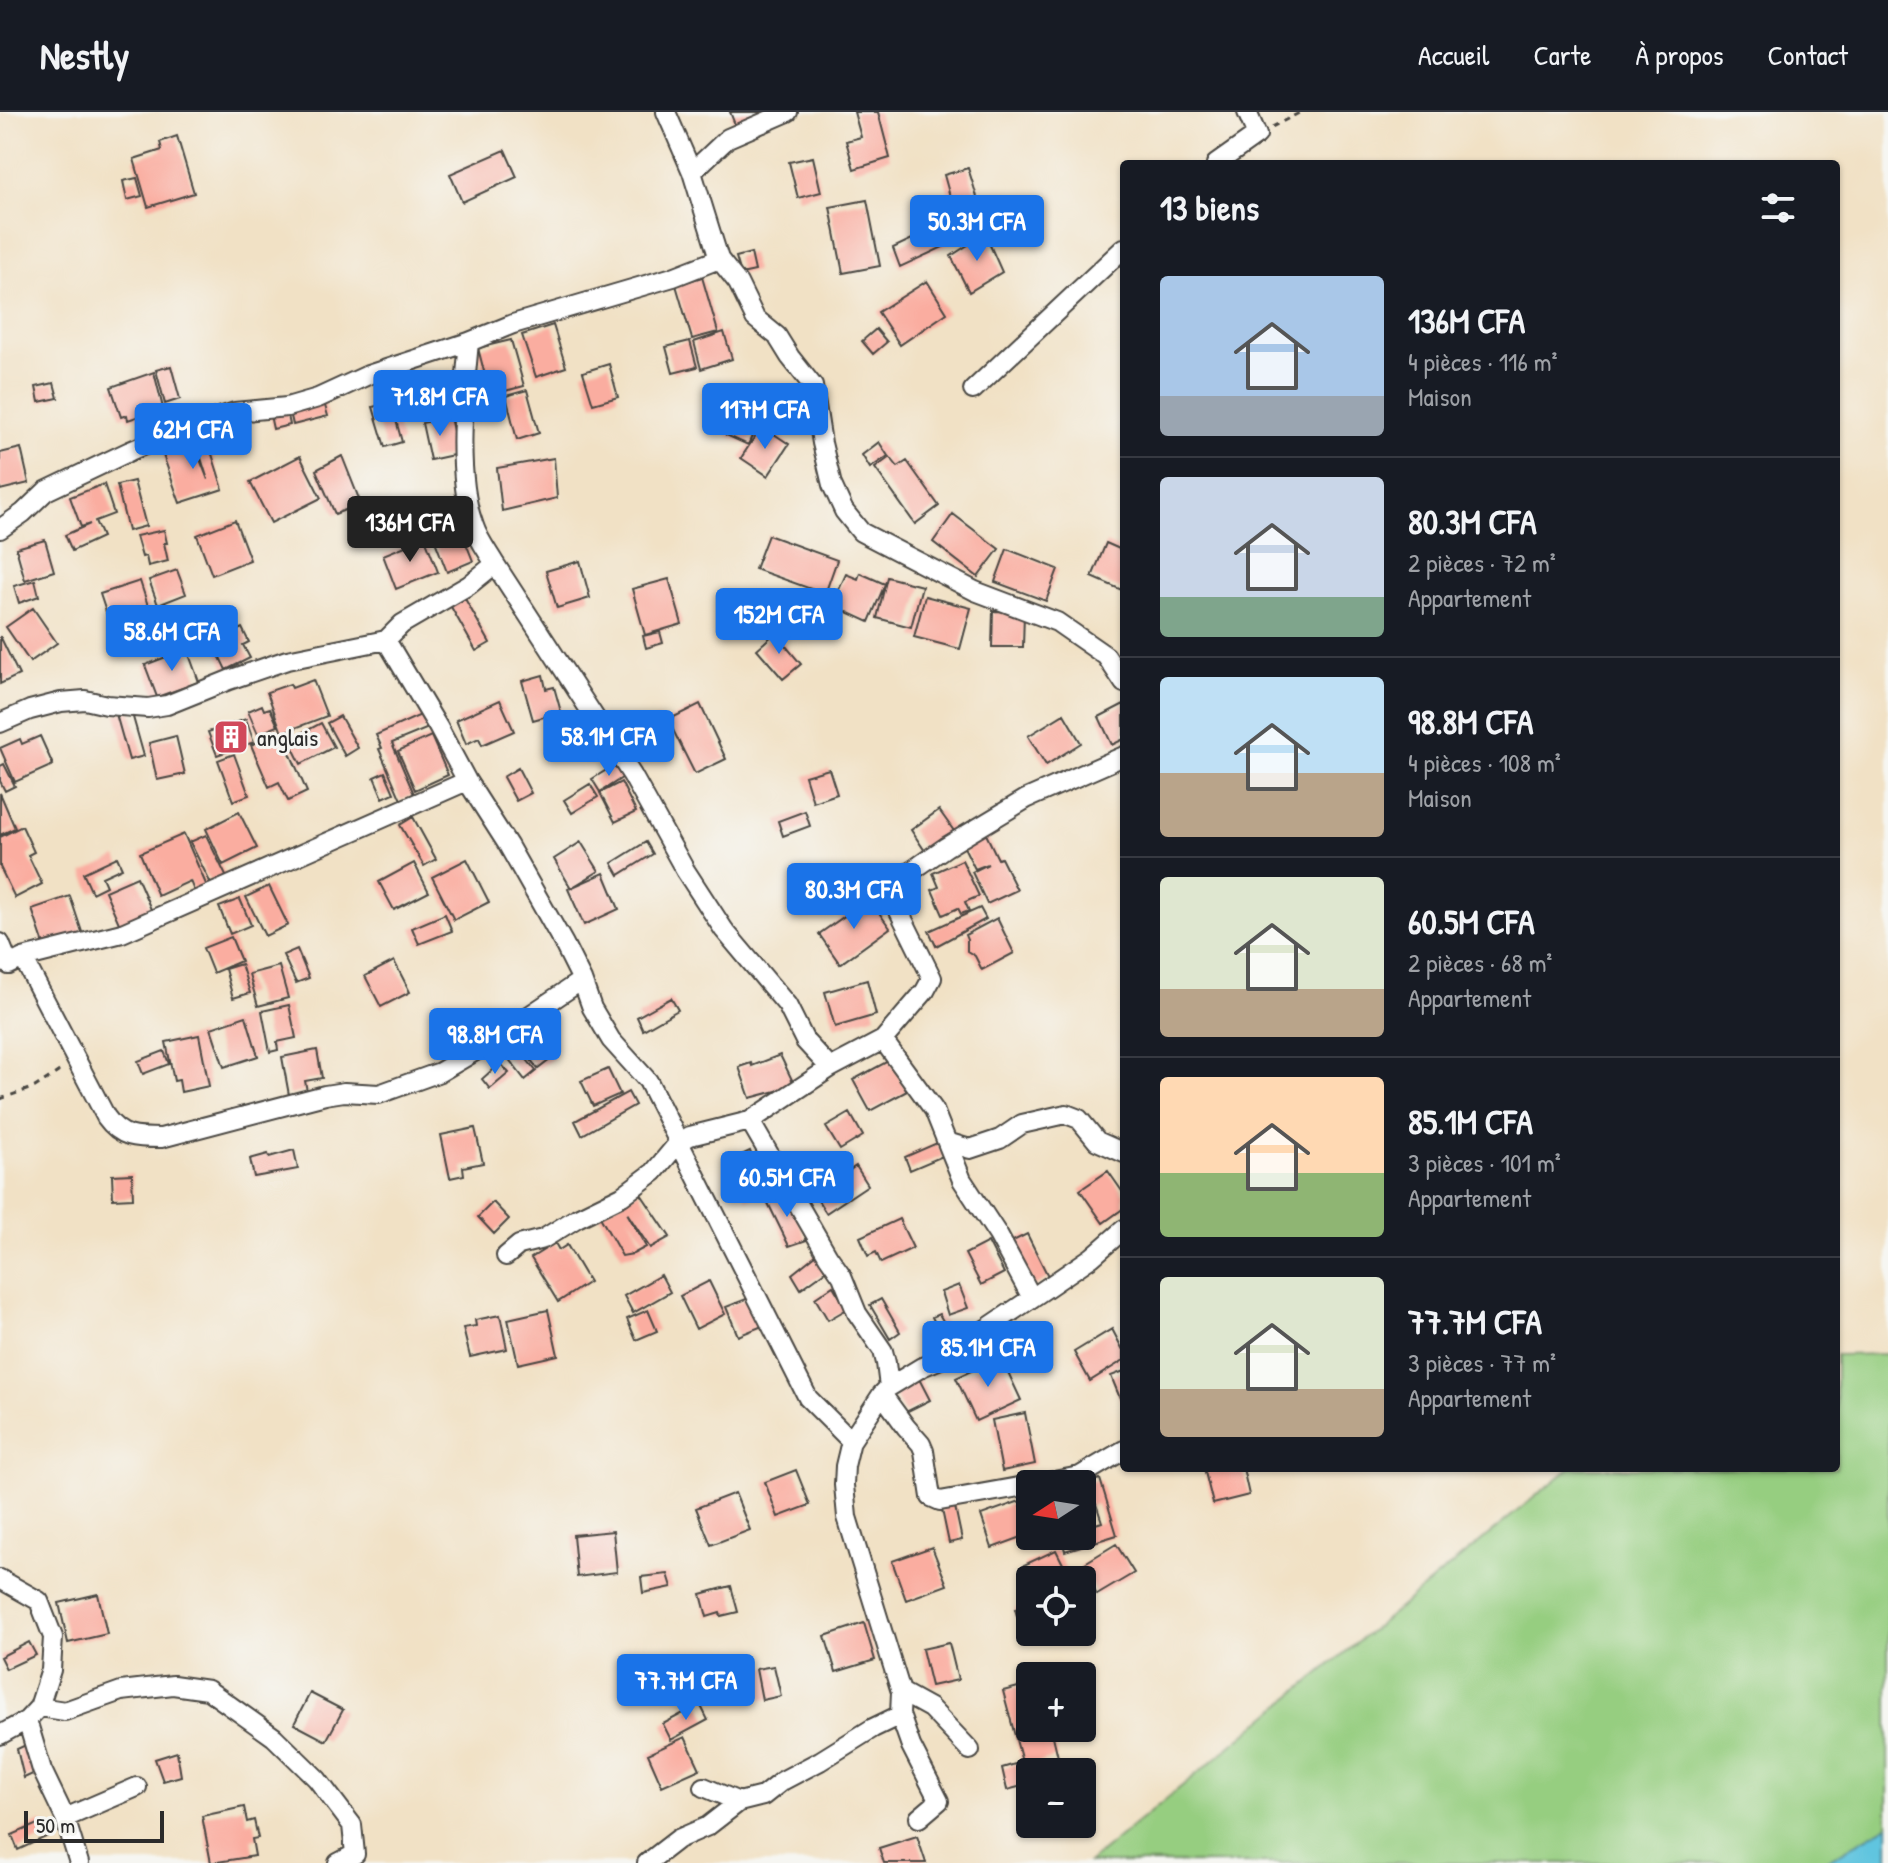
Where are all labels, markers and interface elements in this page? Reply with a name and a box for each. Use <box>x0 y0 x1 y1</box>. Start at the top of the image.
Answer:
text: Nestly <box>40 29 129 81</box>
text: Accueil <box>1418 36 1490 74</box>
text: Carte <box>1534 36 1591 74</box>
text: À propos <box>1635 36 1724 74</box>
text: Contact <box>1768 36 1848 74</box>
text: 13 biens <box>1160 185 1259 231</box>
icon: filters <box>1756 186 1800 230</box>
pin: 50.3M CFA <box>885 195 1069 263</box>
text: 50.3M CFA <box>928 203 1026 238</box>
text: 136M CFA <box>1408 298 1525 344</box>
icon: home <box>1224 308 1320 404</box>
text: 4 pièces · 116 m² <box>1408 344 1558 379</box>
pin: 71.8M CFA <box>348 370 532 438</box>
text: 71.8M CFA <box>391 378 489 413</box>
text: Maison <box>1408 379 1472 414</box>
pin: 117M CFA <box>682 383 848 451</box>
text: 117M CFA <box>720 391 810 426</box>
pin: 62M CFA <box>119 403 267 471</box>
text: 62M CFA <box>153 411 233 446</box>
pin: 136M CFA <box>327 496 493 564</box>
text: 80.3M CFA <box>1408 499 1537 545</box>
text: 136M CFA <box>365 504 455 539</box>
icon: home <box>1224 509 1320 605</box>
text: 2 pièces · 72 m² <box>1408 545 1556 580</box>
text: Appartement <box>1408 580 1531 615</box>
pin: 152M CFA <box>696 588 862 656</box>
text: 152M CFA <box>734 596 824 631</box>
pin: 58.6M CFA <box>80 605 264 673</box>
text: 58.6M CFA <box>124 613 220 648</box>
text: 98.8M CFA <box>1408 699 1533 745</box>
icon: home <box>1224 709 1320 805</box>
pin: 58.1M CFA <box>517 710 701 778</box>
building icon: anglais <box>212 718 250 756</box>
text: 58.1M CFA <box>561 718 657 753</box>
place label: anglais <box>257 721 318 753</box>
text: 4 pièces · 108 m² <box>1408 745 1561 780</box>
text: Maison <box>1408 780 1472 815</box>
pin: 80.3M CFA <box>762 863 946 931</box>
text: 80.3M CFA <box>805 871 903 906</box>
text: 60.5M CFA <box>1408 899 1534 945</box>
icon: home <box>1224 909 1320 1005</box>
text: 2 pièces · 68 m² <box>1408 945 1552 980</box>
text: Appartement <box>1408 980 1531 1015</box>
pin: 98.8M CFA <box>403 1008 587 1076</box>
text: 98.8M CFA <box>447 1016 543 1051</box>
text: 85.1M CFA <box>1408 1099 1533 1145</box>
icon: home <box>1224 1109 1320 1205</box>
text: 3 pièces · 101 m² <box>1408 1145 1561 1180</box>
pin: 60.5M CFA <box>695 1151 879 1219</box>
text: 60.5M CFA <box>739 1159 835 1194</box>
text: Appartement <box>1408 1180 1531 1215</box>
text: 77.7M CFA <box>1408 1299 1542 1345</box>
icon: home <box>1224 1309 1320 1405</box>
pin: 85.1M CFA <box>896 1321 1080 1389</box>
text: 85.1M CFA <box>940 1329 1036 1364</box>
text: 3 pièces · 77 m² <box>1408 1345 1556 1380</box>
text: Appartement <box>1408 1380 1531 1415</box>
north arrow <box>1016 1470 1096 1550</box>
map controls <box>1016 1470 1096 1838</box>
button: locate <box>1016 1566 1096 1646</box>
pin: 77.7M CFA <box>594 1654 778 1722</box>
text: 77.7M CFA <box>635 1662 737 1697</box>
button: + <box>1016 1662 1096 1742</box>
button: − <box>1016 1758 1096 1838</box>
scale bar <box>24 1807 164 1843</box>
text: 50 m <box>36 1810 75 1840</box>

